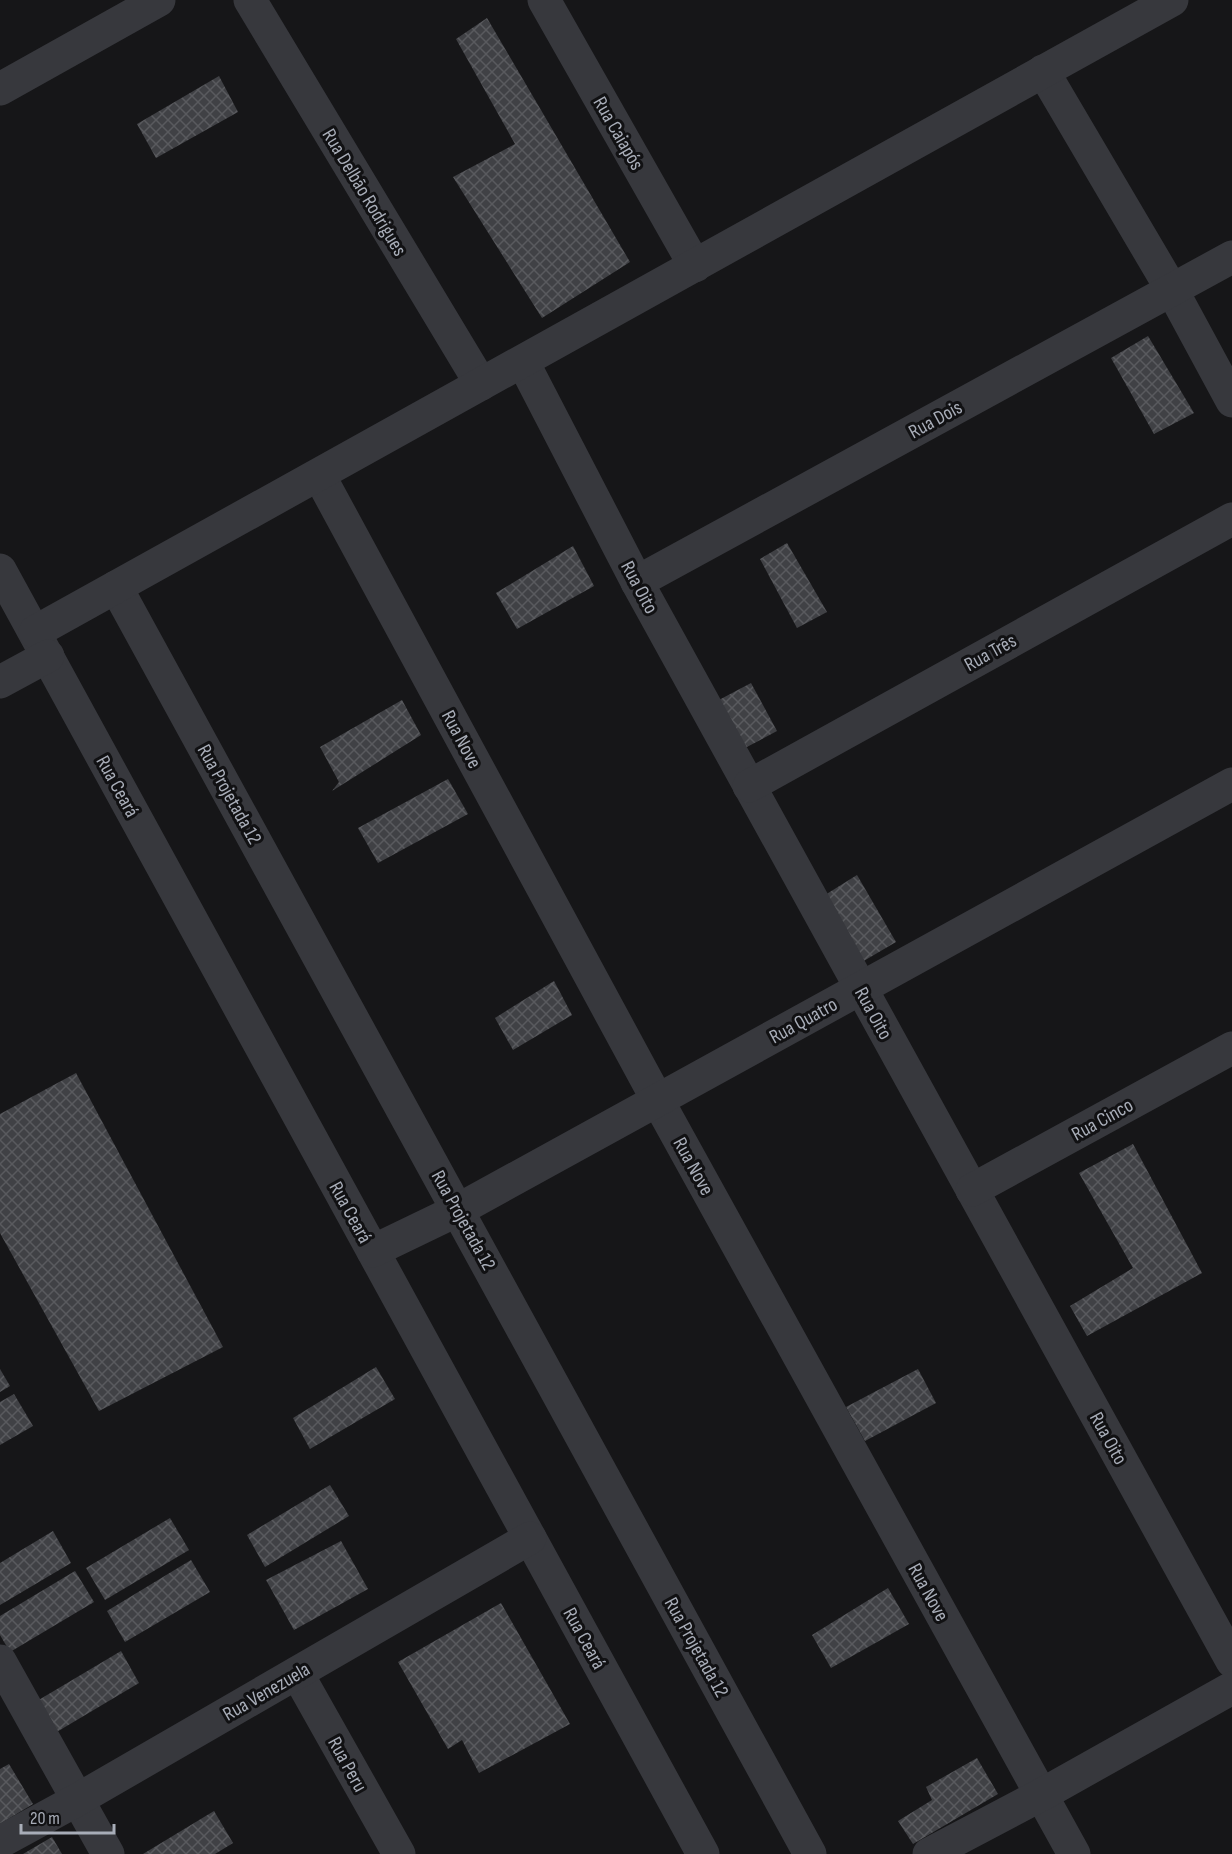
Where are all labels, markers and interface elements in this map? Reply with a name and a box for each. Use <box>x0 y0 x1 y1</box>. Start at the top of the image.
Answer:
street label: Rua Caiapós <box>588 93 649 174</box>
street label: Rua Delbão Rodrigues <box>317 125 412 260</box>
street label: Rua Dois <box>905 395 966 444</box>
street label: Rua Oito <box>615 557 663 618</box>
street label: Rua Três <box>960 629 1021 677</box>
street label: Rua Nove <box>436 706 486 773</box>
street label: Rua Projetada 12 <box>192 740 266 849</box>
street label: Rua Ceará <box>90 751 144 822</box>
street label: Rua Oito <box>849 983 897 1044</box>
street label: Rua Quatro <box>765 992 842 1049</box>
street label: Rua Cinco <box>1068 1093 1137 1147</box>
street label: Rua Nove <box>667 1133 719 1200</box>
street label: Rua Projetada 12 <box>426 1166 500 1275</box>
street label: Rua Ceará <box>323 1177 377 1248</box>
street label: Rua Oito <box>1084 1408 1132 1469</box>
street label: Rua Nove <box>902 1559 954 1626</box>
street label: Rua Projetada 12 <box>659 1593 733 1702</box>
street label: Rua Ceará <box>557 1603 611 1674</box>
street label: Rua Venezuela <box>219 1657 314 1726</box>
street label: Rua Peru <box>322 1733 372 1796</box>
scale bar <box>21 1797 114 1835</box>
text: 20 m <box>30 1808 60 1829</box>

